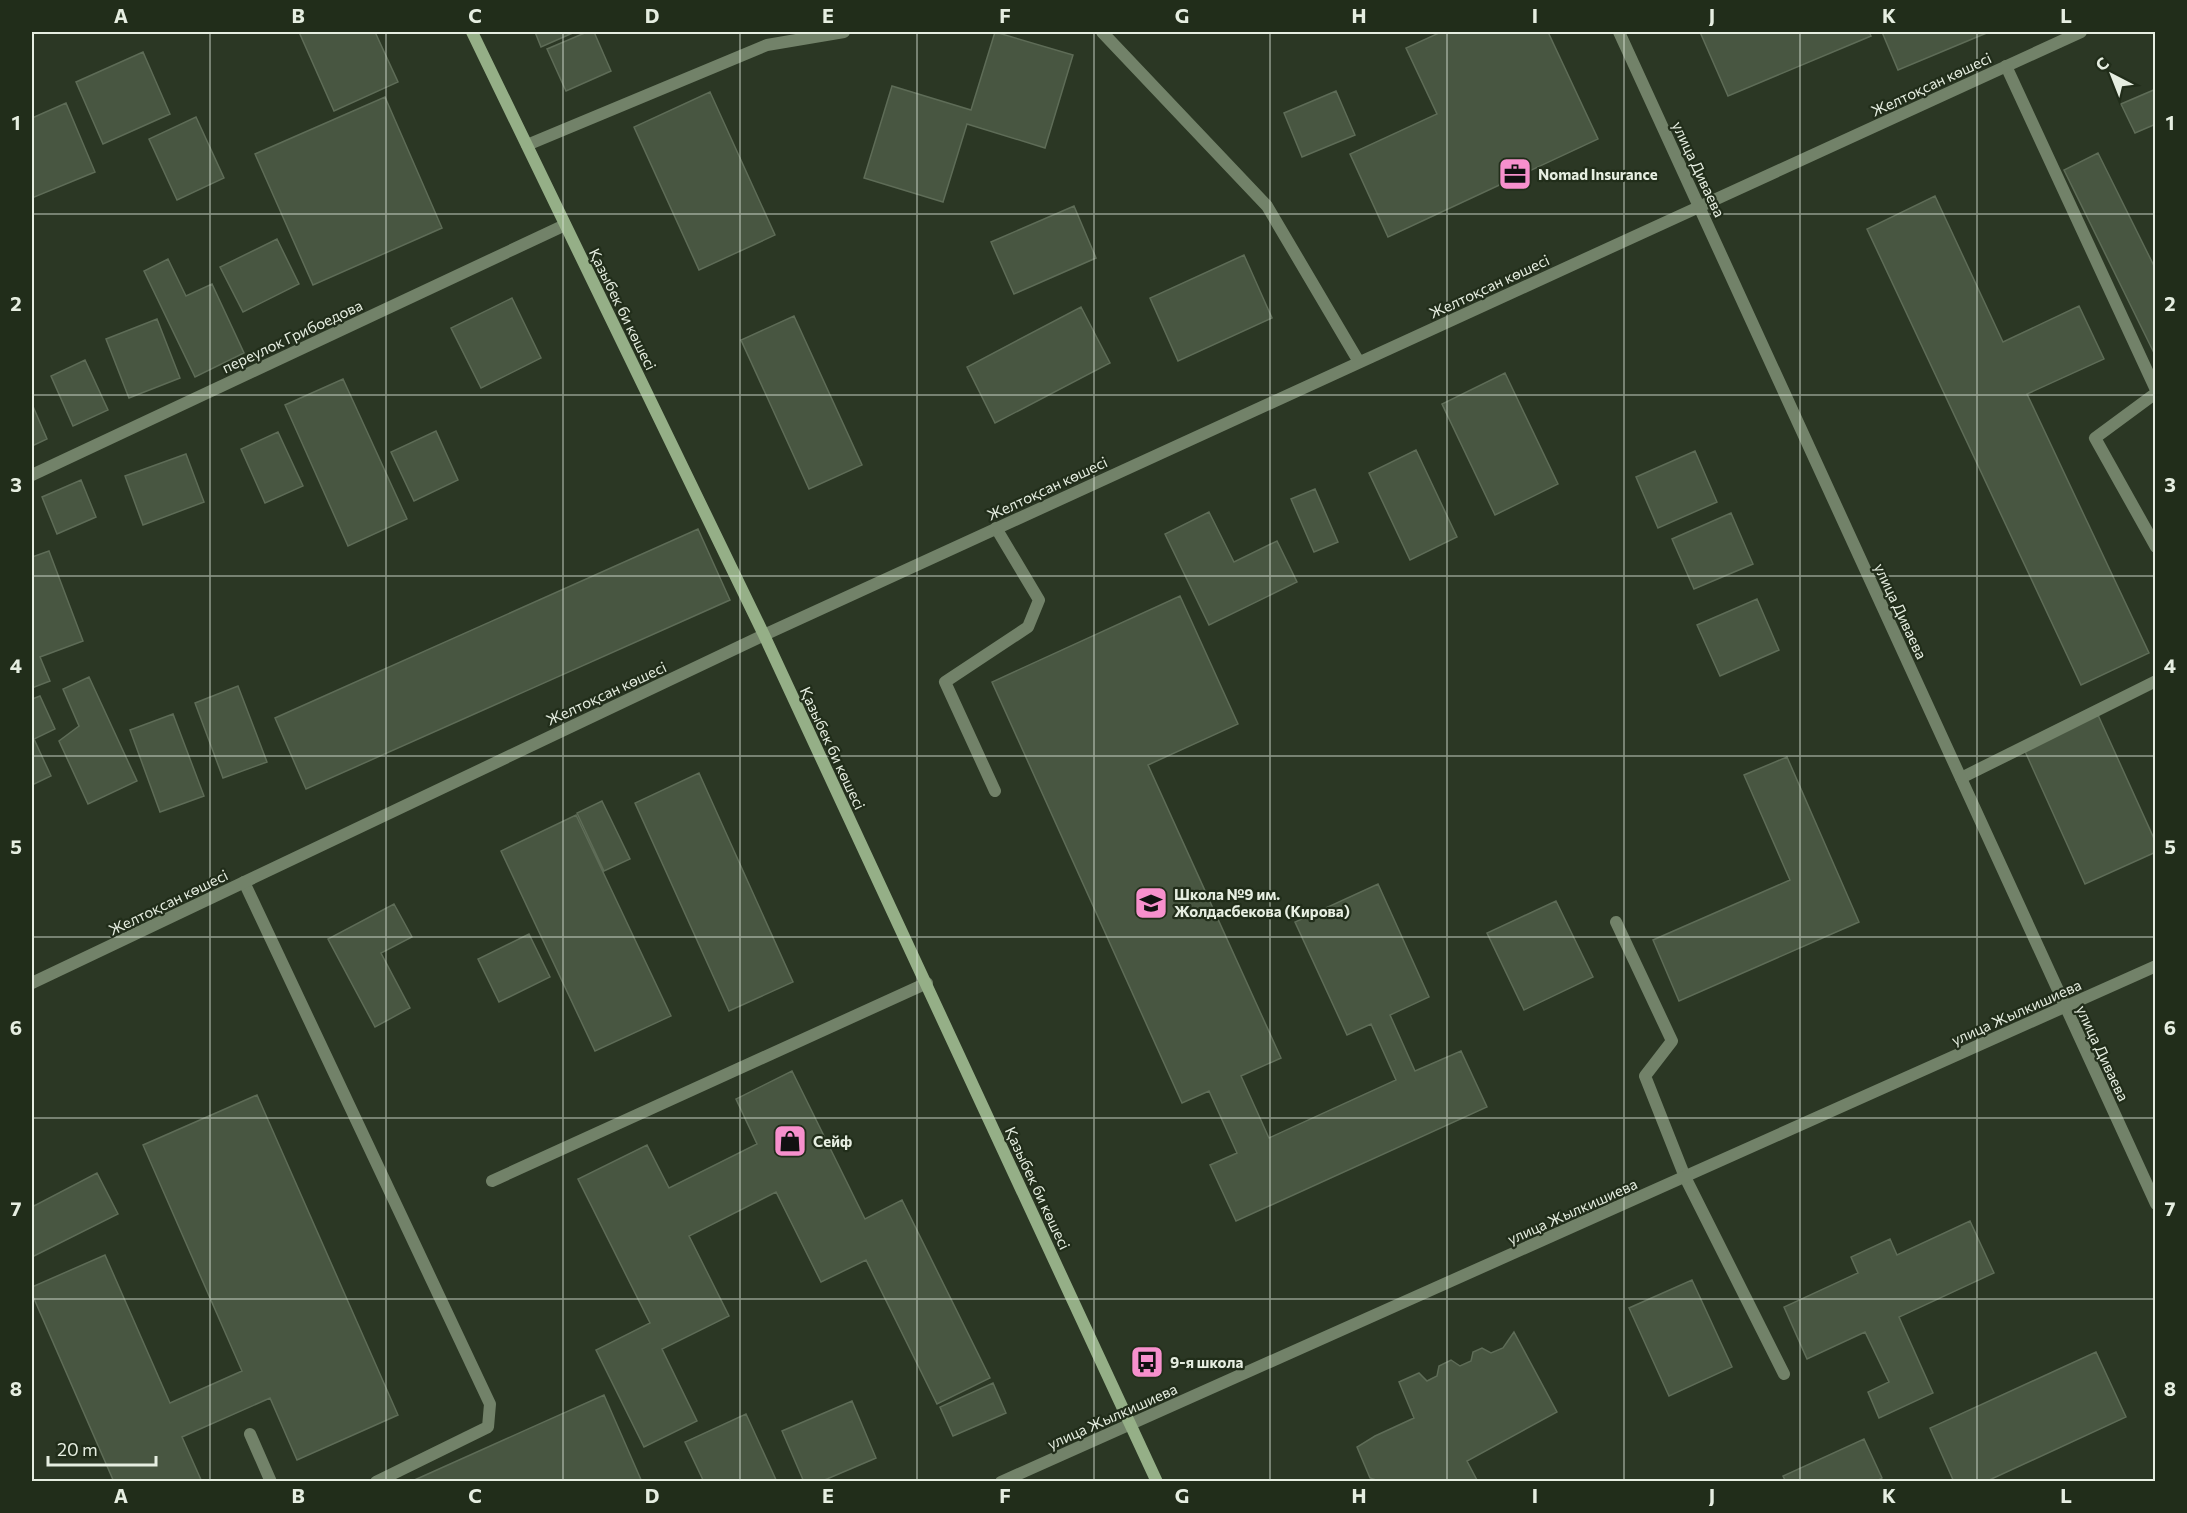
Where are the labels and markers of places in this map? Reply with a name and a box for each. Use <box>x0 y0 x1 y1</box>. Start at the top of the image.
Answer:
office icon: Nomad Insurance <box>1497 156 1533 192</box>
place label: Nomad Insurance <box>1538 165 1658 183</box>
school or university icon: Школа №9 им. Жолдасбекова (Кирова) <box>1133 885 1169 921</box>
place label: Школа №9 им. Жолдасбекова (Кирова) <box>1174 885 1350 920</box>
shop icon: Сейф <box>772 1123 808 1159</box>
place label: Сейф <box>813 1132 852 1150</box>
bus stop icon: 9-я школа <box>1129 1344 1165 1380</box>
place label: 9-я школа <box>1170 1353 1243 1371</box>

